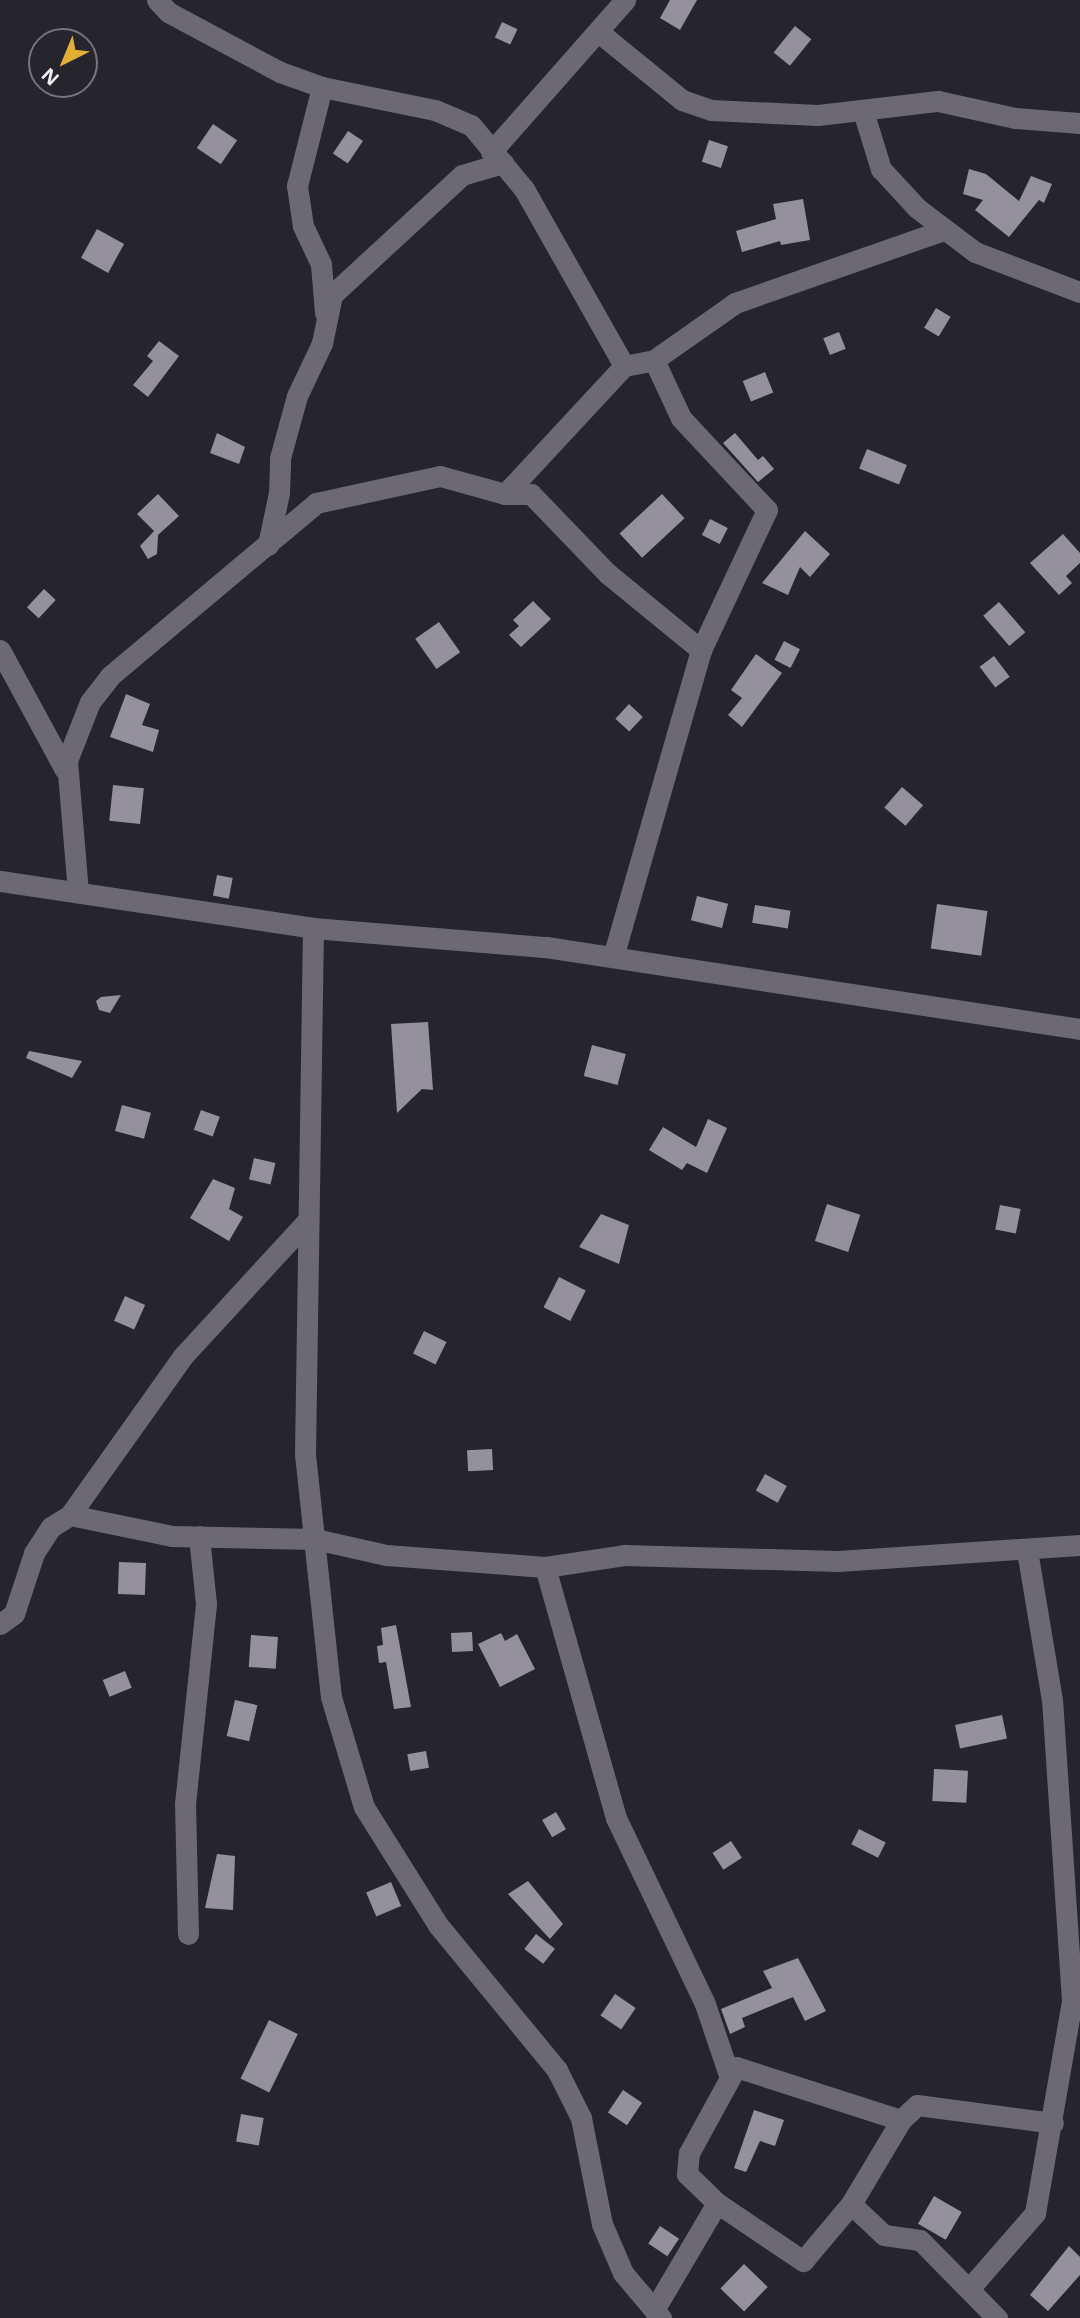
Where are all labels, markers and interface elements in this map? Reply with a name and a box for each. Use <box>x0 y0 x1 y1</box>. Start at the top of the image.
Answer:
north arrow <box>28 28 98 98</box>
text: N <box>36 62 65 92</box>

